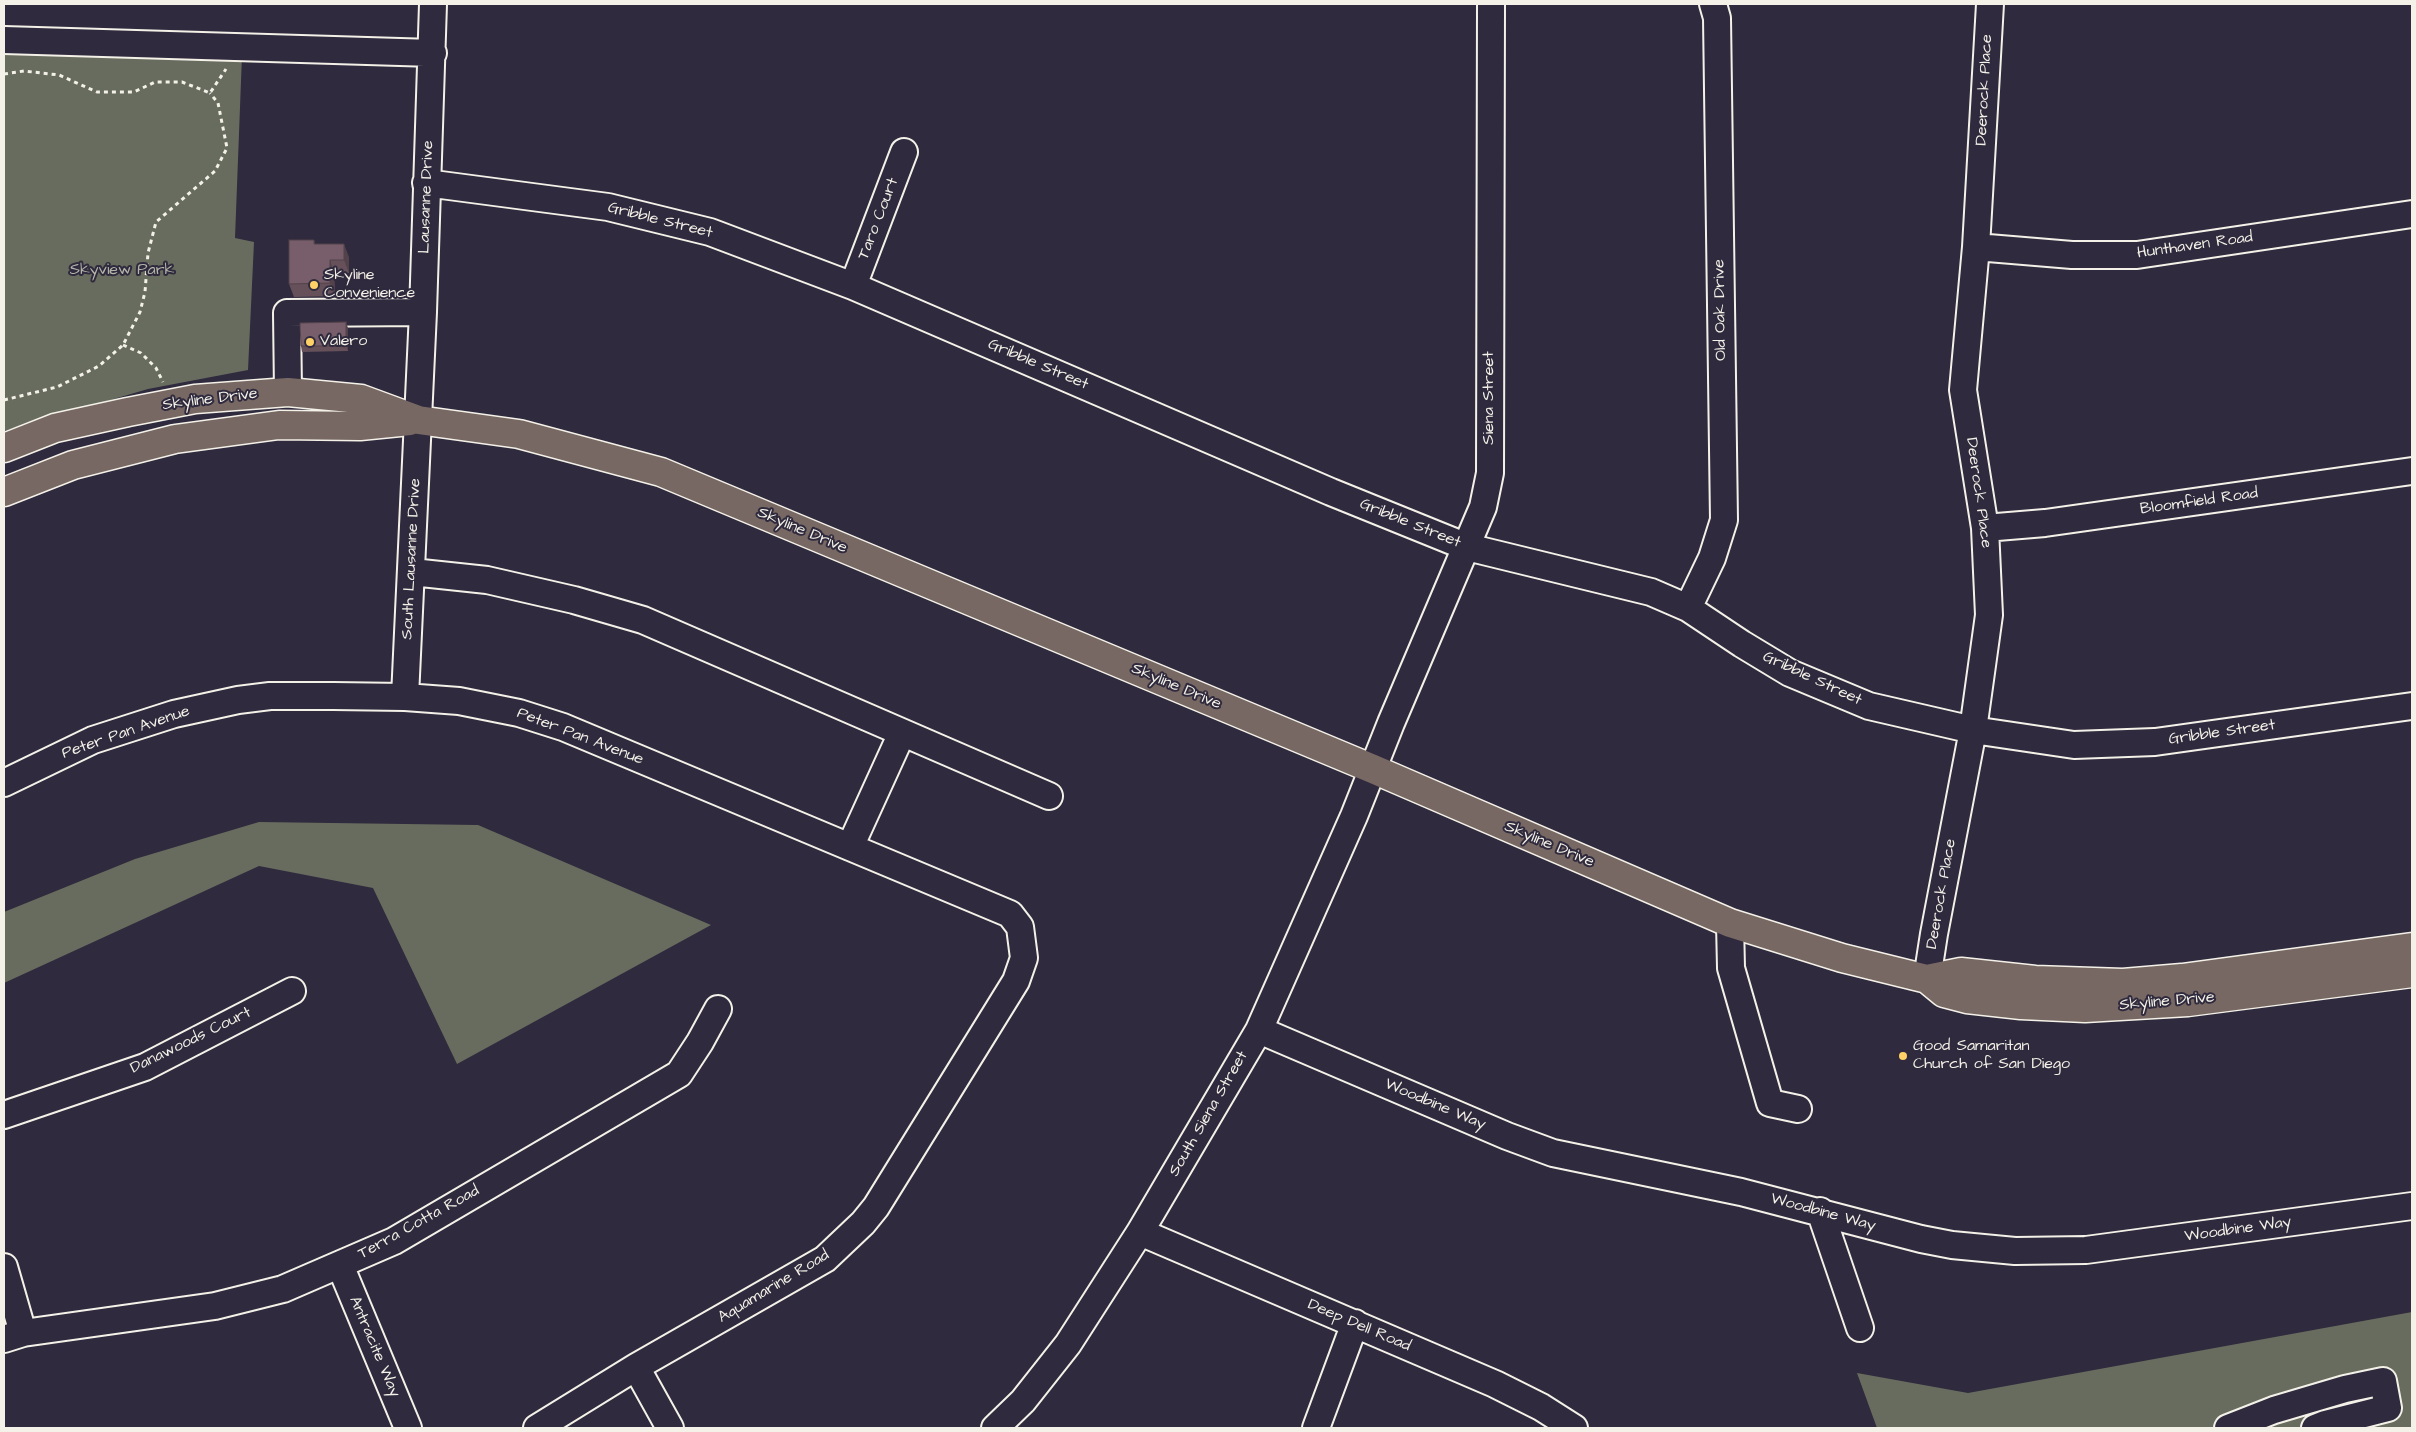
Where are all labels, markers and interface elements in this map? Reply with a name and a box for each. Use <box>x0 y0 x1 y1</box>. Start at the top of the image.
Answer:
street label: Deerock Place <box>1972 34 1998 146</box>
street label: Lausanne Drive <box>415 140 439 254</box>
street label: Taro Court <box>855 175 903 263</box>
street label: Gribble Street <box>606 199 714 243</box>
street label: Hunthaven Road <box>2136 228 2254 264</box>
street label: Old Oak Drive <box>1711 259 1731 361</box>
park label: Skyview Park <box>70 261 174 281</box>
place label: Skyline Convenience <box>324 266 415 304</box>
marker: Skyline Convenience <box>308 279 320 291</box>
place label: Valero <box>320 332 367 352</box>
street label: Gribble Street <box>985 335 1091 395</box>
marker: Valero <box>304 336 316 348</box>
street label: Siena Street <box>1480 351 1500 445</box>
street label: Skyline Drive <box>161 385 259 415</box>
street label: Deerock Place <box>1961 436 1995 550</box>
street label: South Lausanne Drive <box>398 478 426 640</box>
street label: Bloomfield Road <box>2139 484 2259 520</box>
street label: Gribble Street <box>1357 495 1463 553</box>
street label: Skyline Drive <box>754 504 850 558</box>
street label: Gribble Street <box>1759 648 1865 710</box>
street label: Skyline Drive <box>1128 660 1224 714</box>
street label: Peter Pan Avenue <box>60 702 192 764</box>
street label: Peter Pan Avenue <box>514 704 646 770</box>
street label: Gribble Street <box>2168 716 2276 750</box>
street label: Skyline Drive <box>1501 818 1597 872</box>
street label: Deerock Place <box>1923 837 1961 951</box>
street label: Skyline Drive <box>2119 988 2215 1016</box>
street label: Danawoods Court <box>127 1003 255 1079</box>
place label: Good Samaritan Church of San Diego <box>1913 1037 2070 1075</box>
street label: South Siena Street <box>1165 1048 1253 1180</box>
marker: Good Samaritan Church of San Diego <box>1897 1050 1909 1062</box>
street label: Woodbine Way <box>1382 1075 1488 1135</box>
street label: Terra Cotta Road <box>355 1182 483 1264</box>
street label: Woodbine Way <box>1769 1190 1877 1236</box>
street label: Woodbine Way <box>2183 1213 2293 1247</box>
street label: Aquamarine Road <box>715 1246 833 1328</box>
street label: Antracite Way <box>344 1294 404 1400</box>
street label: Deep Dell Road <box>1305 1296 1413 1356</box>

